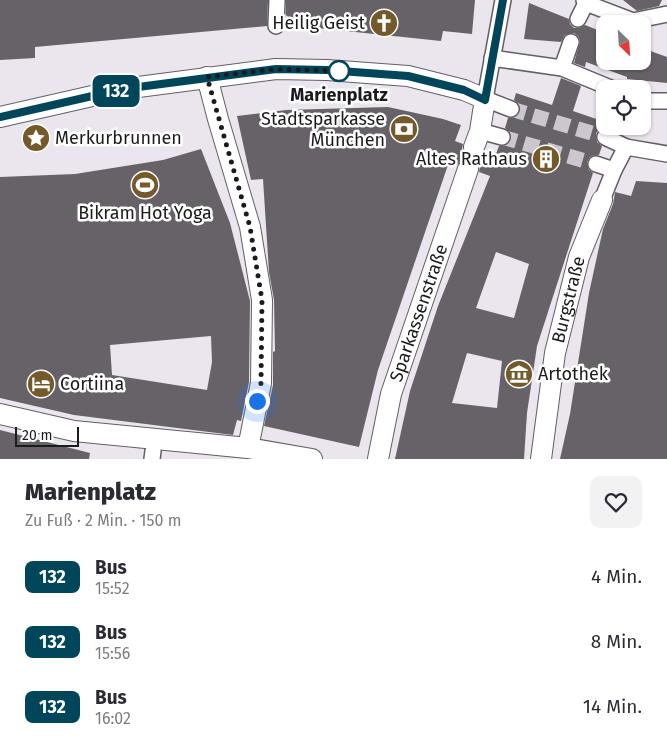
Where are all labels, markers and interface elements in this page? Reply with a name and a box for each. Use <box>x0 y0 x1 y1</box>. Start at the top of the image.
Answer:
church icon: Heilig Geist <box>369 8 399 38</box>
place label: Heilig Geist <box>272 12 365 34</box>
north arrow <box>596 15 651 70</box>
map controls <box>596 15 651 135</box>
marker: Marienplatz <box>328 60 350 82</box>
line badge: 132 <box>87 75 145 107</box>
text: 132 <box>103 80 129 102</box>
button: locate <box>596 80 651 135</box>
place label: Marienplatz <box>290 84 388 106</box>
place label: Stadtsparkasse München <box>261 108 385 151</box>
bank icon: Stadtsparkasse München <box>389 114 419 144</box>
place icon: Merkurbrunnen <box>21 123 51 153</box>
place label: Merkurbrunnen <box>55 127 182 149</box>
building icon: Altes Rathaus <box>531 144 561 174</box>
place label: Altes Rathaus <box>416 148 527 170</box>
sports icon: Bikram Hot Yoga <box>130 170 160 200</box>
place label: Bikram Hot Yoga <box>78 202 212 224</box>
street label: Sparkassenstraße <box>385 241 453 385</box>
street label: Burgstraße <box>547 254 590 345</box>
museum icon: Artothek <box>504 359 534 389</box>
place label: Artothek <box>538 363 609 385</box>
hotel icon: Cortiina <box>26 369 56 399</box>
place label: Cortiina <box>60 373 124 395</box>
your location <box>245 389 270 414</box>
scale bar <box>15 424 79 447</box>
text: 20 m <box>22 427 52 444</box>
button: heart <box>590 476 642 528</box>
text: Marienplatz <box>25 478 156 506</box>
text: Zu Fuß · 2 Min. · 150 m <box>25 511 181 530</box>
text: Bus <box>95 556 127 579</box>
text: 4 Min. <box>591 565 642 588</box>
text: 132 <box>39 566 66 588</box>
text: 15:52 <box>95 579 130 598</box>
text: Bus <box>95 621 127 644</box>
text: 8 Min. <box>591 630 642 653</box>
text: 132 <box>39 631 66 653</box>
text: 15:56 <box>95 644 130 663</box>
text: Bus <box>95 686 127 709</box>
text: 14 Min. <box>583 695 642 718</box>
text: 132 <box>39 696 66 718</box>
text: 16:02 <box>95 709 131 728</box>

